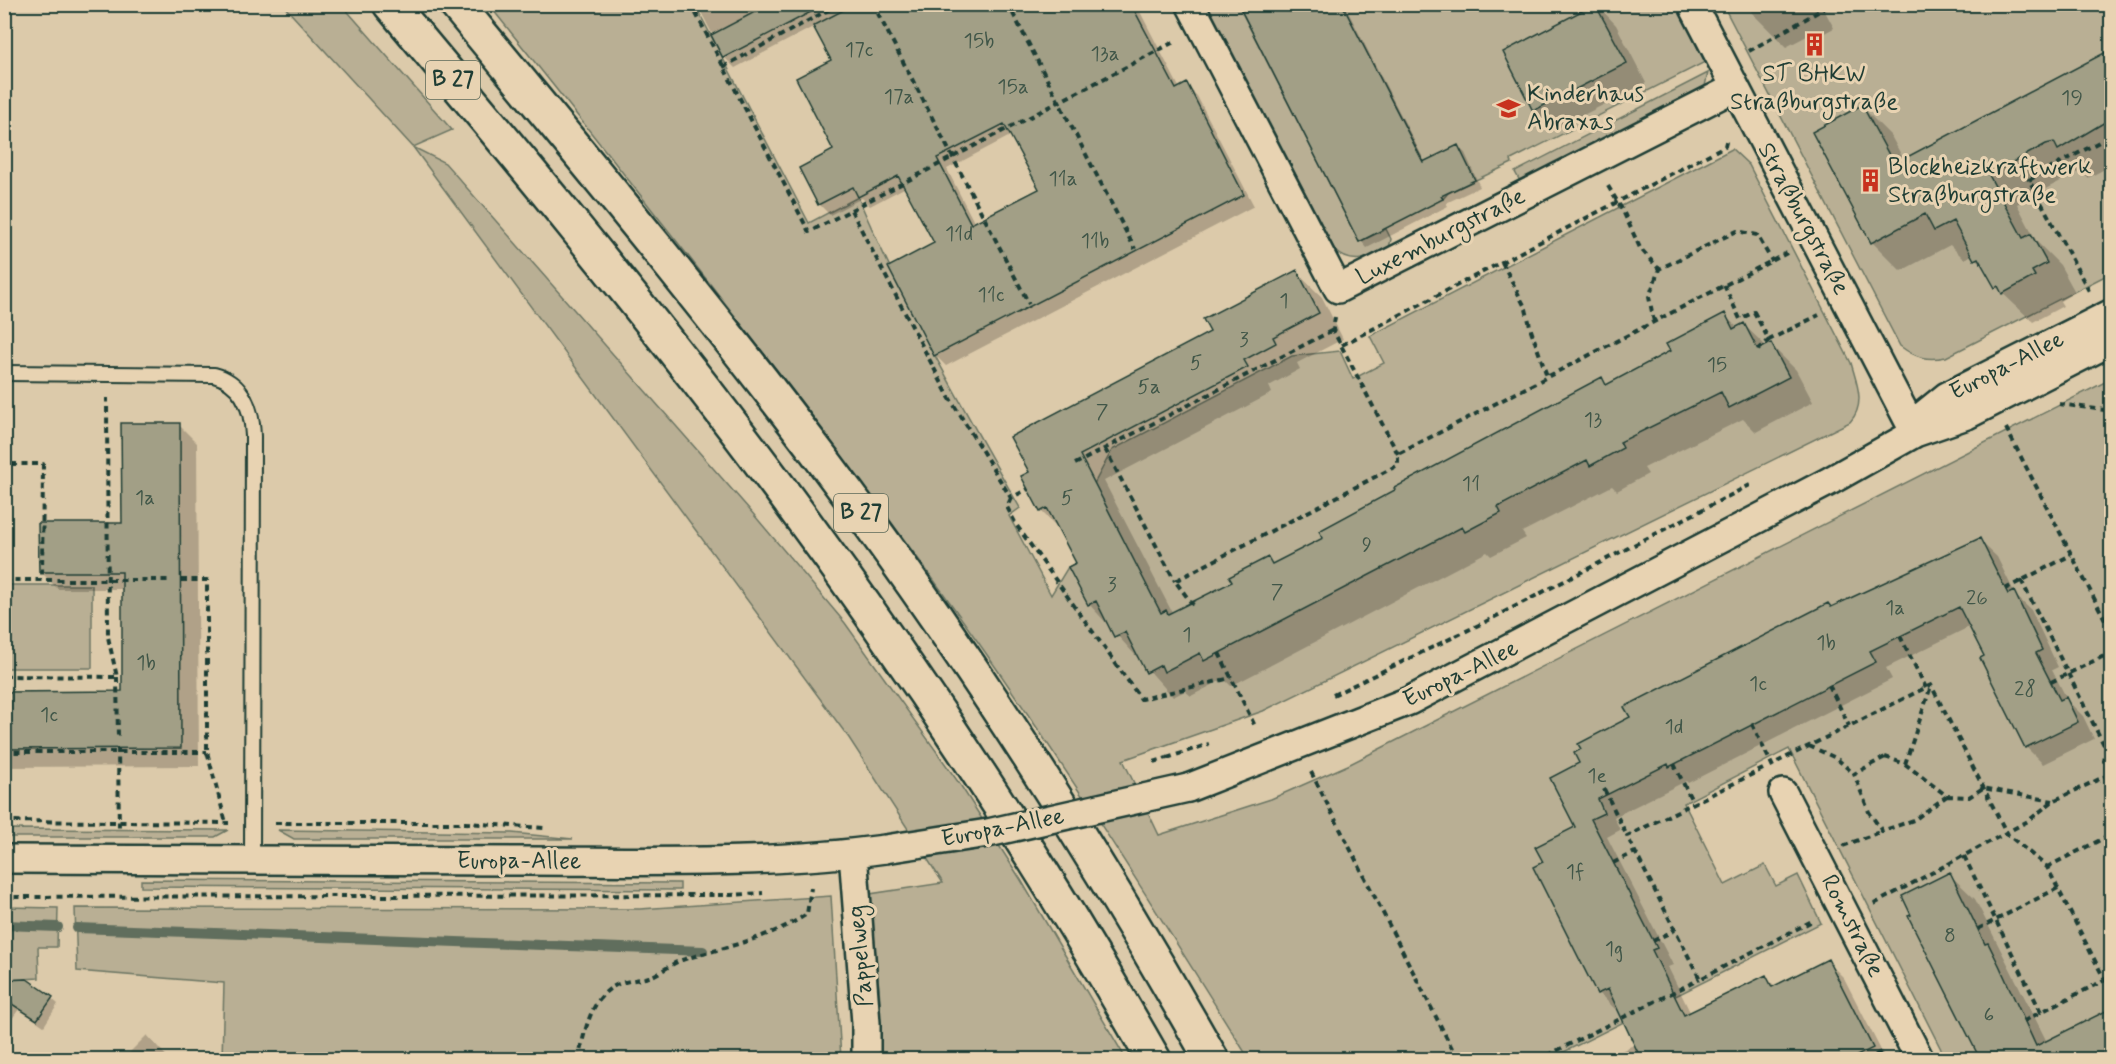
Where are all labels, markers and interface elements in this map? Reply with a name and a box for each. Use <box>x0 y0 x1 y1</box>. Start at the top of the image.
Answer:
house number: 15b <box>964 27 994 55</box>
building icon: ST BHKW Straßburgstraße <box>1801 31 1827 57</box>
house number: 17c <box>845 36 873 64</box>
house number: 13a <box>1090 40 1120 68</box>
place label: ST BHKW Straßburgstraße <box>1730 59 1898 120</box>
road number: B 27 <box>426 61 480 99</box>
house number: 15a <box>997 73 1029 101</box>
place label: Kinderhaus Abraxas <box>1527 79 1644 138</box>
house number: 17a <box>884 83 914 111</box>
house number: 19 <box>2061 84 2083 112</box>
school or university icon: Kinderhaus Abraxas <box>1496 95 1522 121</box>
street label: Straßburgstraße <box>1748 137 1856 302</box>
place label: Blockheizkraftwerk Straßburgstraße <box>1888 152 2092 213</box>
house number: 11a <box>1048 165 1078 193</box>
building icon: Blockheizkraftwerk Straßburgstraße <box>1857 168 1883 194</box>
street label: Luxemburgstraße <box>1351 181 1532 295</box>
house number: 11d <box>945 220 973 248</box>
house number: 11b <box>1081 227 1109 255</box>
house number: 11c <box>978 281 1004 309</box>
house number: 1 <box>1279 287 1289 315</box>
street label: Europa-Allee <box>1944 324 2070 408</box>
house number: 3 <box>1239 326 1249 354</box>
house number: 5 <box>1190 349 1202 377</box>
house number: 15 <box>1707 351 1727 379</box>
house number: 5a <box>1137 373 1161 401</box>
house number: 7 <box>1096 398 1109 426</box>
house number: 13 <box>1584 406 1602 434</box>
house number: 11 <box>1462 470 1480 498</box>
house number: 1a <box>135 484 155 512</box>
house number: 5 <box>1061 484 1073 512</box>
road number: B 27 <box>834 494 888 532</box>
house number: 9 <box>1362 531 1372 559</box>
house number: 3 <box>1107 571 1117 599</box>
house number: 7 <box>1271 578 1284 606</box>
house number: 26 <box>1966 584 1988 612</box>
house number: 1a <box>1885 594 1905 622</box>
house number: 1 <box>1182 621 1192 649</box>
house number: 1b <box>1816 629 1836 657</box>
street label: Europa-Allee <box>1398 633 1524 715</box>
house number: 1b <box>136 649 156 677</box>
house number: 1c <box>1749 670 1767 698</box>
house number: 28 <box>2014 675 2036 703</box>
house number: 1c <box>40 701 58 729</box>
house number: 1d <box>1664 713 1684 741</box>
house number: 1e <box>1587 762 1607 790</box>
street label: Europa-Allee <box>939 801 1067 855</box>
street label: Europa-Allee <box>457 846 581 877</box>
house number: 1f <box>1566 858 1584 886</box>
street label: Romstraße <box>1813 869 1891 983</box>
street label: Pappelweg <box>841 904 883 1008</box>
house number: 8 <box>1944 922 1956 950</box>
house number: 1g <box>1605 935 1623 963</box>
house number: 6 <box>1984 1001 1994 1029</box>

